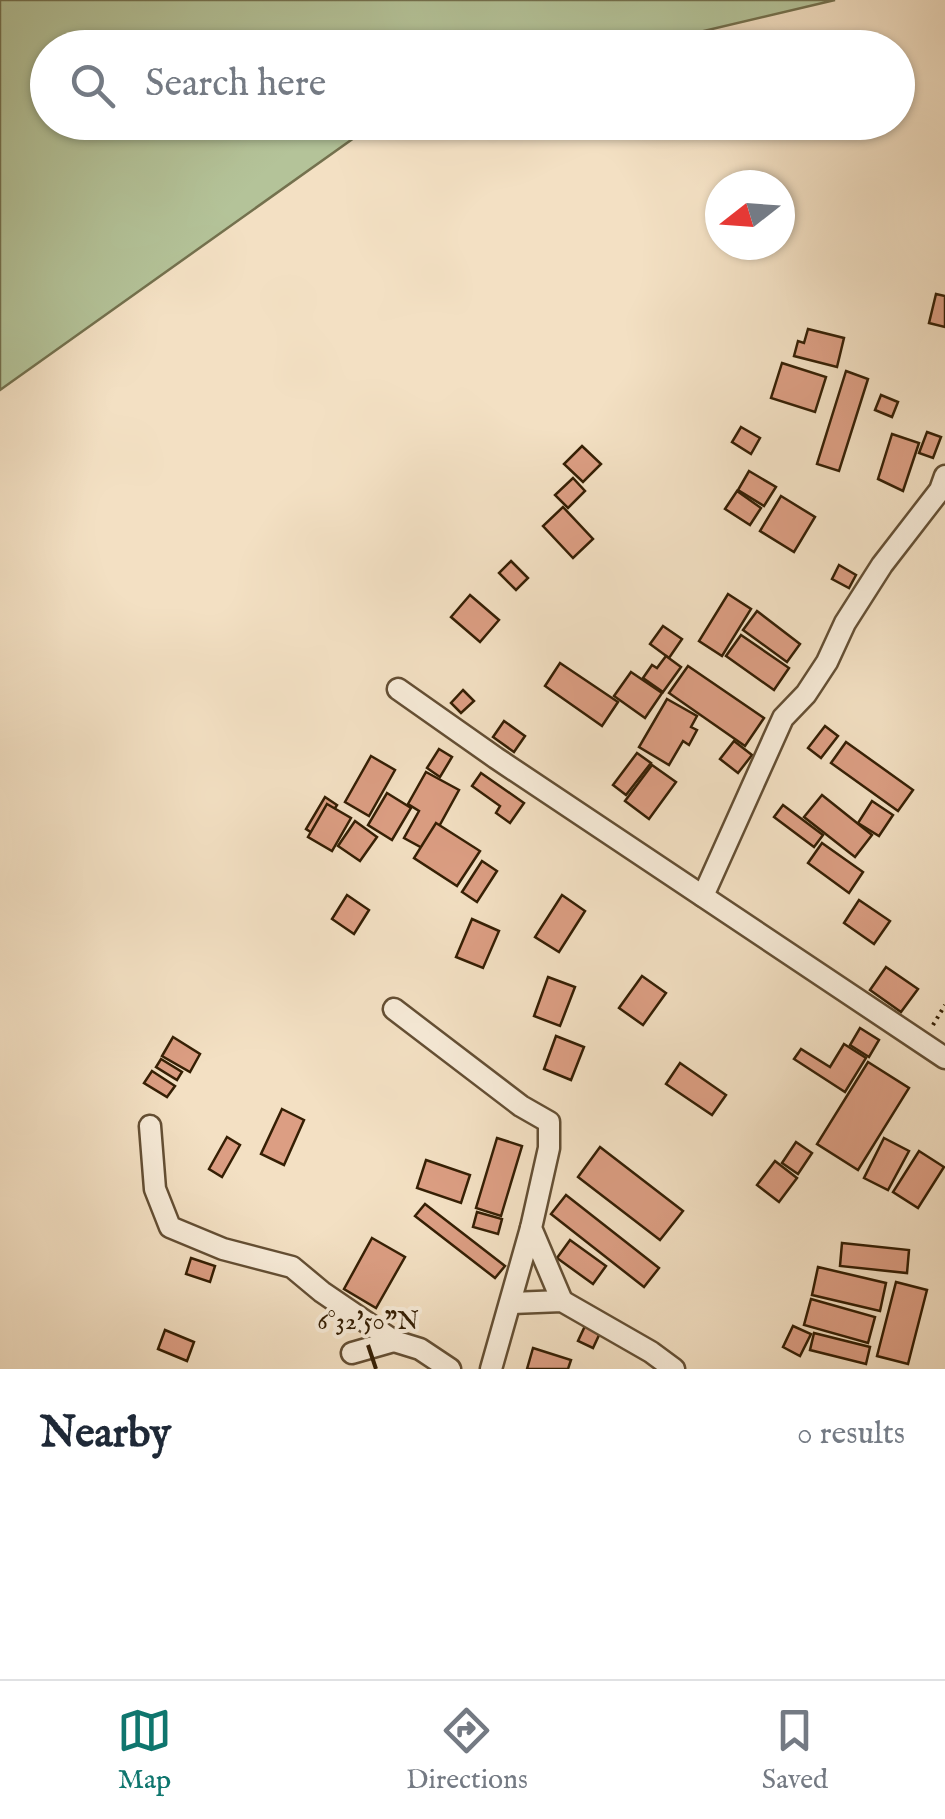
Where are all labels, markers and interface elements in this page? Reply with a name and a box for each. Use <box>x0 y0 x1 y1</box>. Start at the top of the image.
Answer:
search box <box>30 30 915 140</box>
icon: search <box>65 58 120 113</box>
text: Search here <box>145 61 326 109</box>
north arrow <box>705 170 795 260</box>
text: 6°32'50"N <box>317 1306 419 1338</box>
text: Nearby <box>40 1408 171 1461</box>
text: 0 results <box>797 1414 905 1455</box>
tab: Map <box>117 1703 172 1798</box>
tab: Directions <box>406 1703 528 1798</box>
tab: Saved <box>762 1703 828 1798</box>

